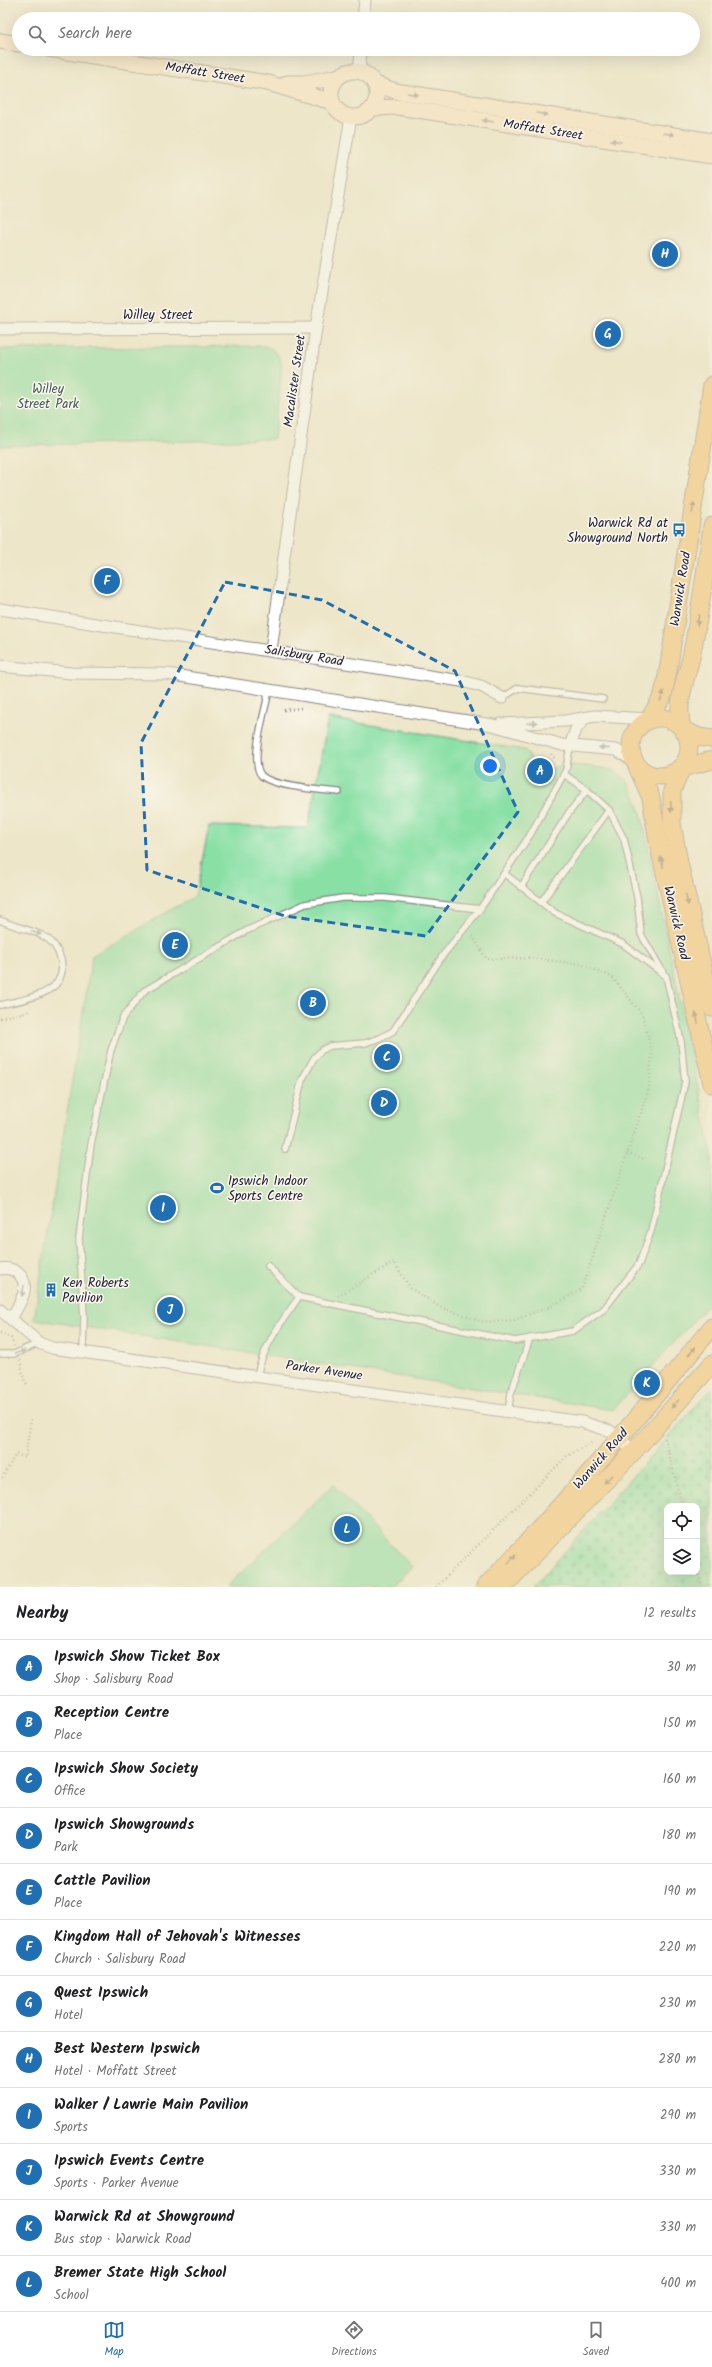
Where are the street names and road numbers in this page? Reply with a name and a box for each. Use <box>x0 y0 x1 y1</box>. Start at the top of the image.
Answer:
street label: Moffatt Street <box>164 56 247 90</box>
street label: Moffatt Street <box>502 113 585 147</box>
street label: Willey Street <box>123 305 194 326</box>
street label: Macalister Street <box>278 332 312 429</box>
street label: Warwick Road <box>665 550 697 628</box>
street label: Salisbury Road <box>263 639 345 673</box>
street label: Warwick Road <box>657 884 695 963</box>
street label: Parker Avenue <box>284 1355 364 1387</box>
street label: Warwick Road <box>568 1423 634 1494</box>

